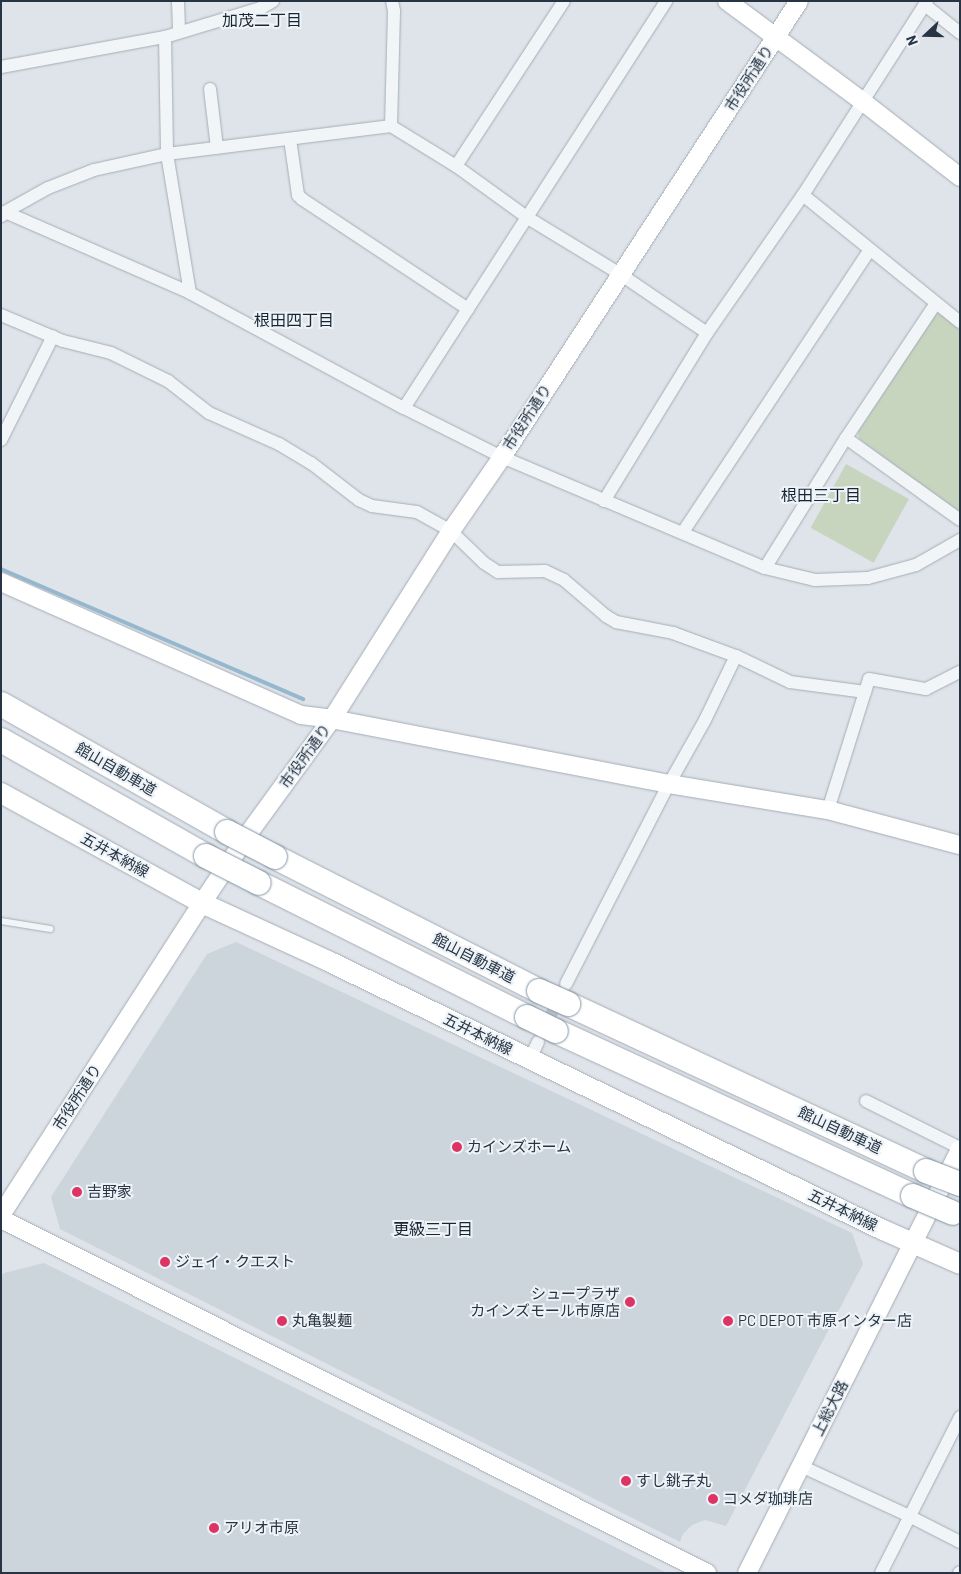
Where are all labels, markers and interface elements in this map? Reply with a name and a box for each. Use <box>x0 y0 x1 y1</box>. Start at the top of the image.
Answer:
district label: 加茂二丁目 <box>222 10 302 30</box>
north arrow <box>901 10 951 60</box>
text: N <box>902 33 921 48</box>
street label: 市役所通り <box>721 42 777 114</box>
district label: 根田四丁目 <box>254 310 334 330</box>
street label: 市役所通り <box>499 381 555 453</box>
district label: 根田三丁目 <box>781 485 861 505</box>
street label: 市役所通り <box>276 720 334 792</box>
street label: 館山自動車道 <box>73 739 159 799</box>
street label: 五井本納線 <box>78 829 152 881</box>
street label: 館山自動車道 <box>430 930 518 986</box>
street label: 五井本納線 <box>440 1009 516 1059</box>
street label: 市役所通り <box>49 1061 105 1133</box>
street label: 館山自動車道 <box>795 1103 885 1157</box>
place label: カインズホーム <box>467 1138 572 1156</box>
marker: カインズホーム <box>451 1141 463 1153</box>
place label: 吉野家 <box>87 1183 132 1201</box>
street label: 五井本納線 <box>805 1185 881 1235</box>
marker: 吉野家 <box>71 1186 83 1198</box>
district label: 更級三丁目 <box>393 1219 473 1239</box>
place label: ジェイ・クエスト <box>175 1253 295 1271</box>
marker: ジェイ・クエスト <box>159 1256 171 1268</box>
place label: シュープラザ カインズモール市原店 <box>470 1284 620 1319</box>
marker: シュープラザ カインズモール市原店 <box>624 1296 636 1308</box>
place label: 丸亀製麺 <box>292 1312 352 1330</box>
place label: PC DEPOT 市原インター店 <box>738 1312 912 1330</box>
marker: 丸亀製麺 <box>276 1315 288 1327</box>
marker: PC DEPOT 市原インター店 <box>722 1315 734 1327</box>
street label: 上総大路 <box>808 1377 852 1439</box>
place label: すし銚子丸 <box>636 1472 711 1490</box>
marker: すし銚子丸 <box>620 1475 632 1487</box>
place label: コメダ珈琲店 <box>723 1490 813 1508</box>
marker: コメダ珈琲店 <box>707 1493 719 1505</box>
place label: アリオ市原 <box>224 1519 299 1537</box>
marker: アリオ市原 <box>208 1522 220 1534</box>

